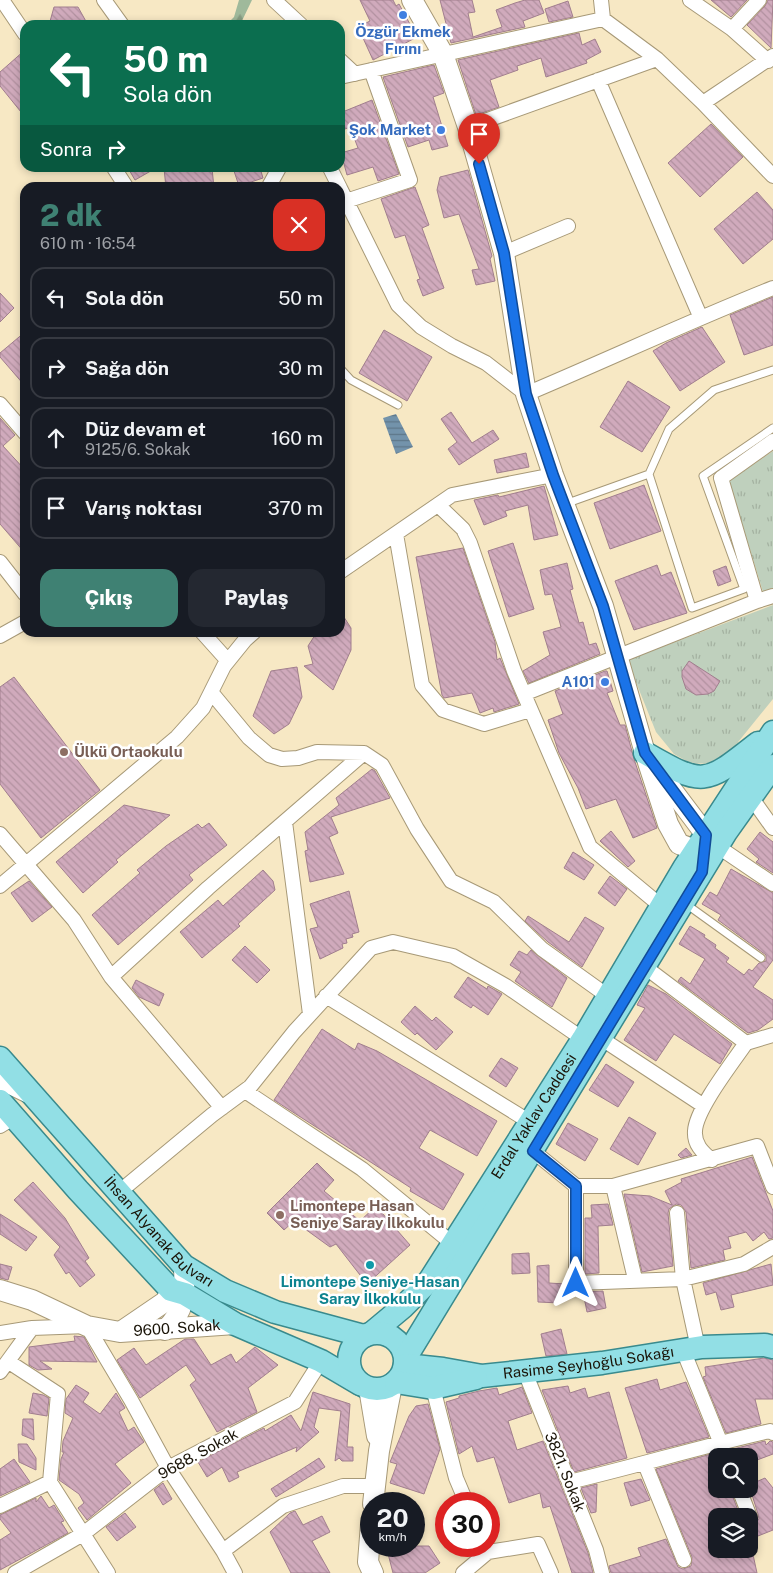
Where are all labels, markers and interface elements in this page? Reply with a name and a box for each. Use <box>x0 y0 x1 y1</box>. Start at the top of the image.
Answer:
marker: Özgür Ekmek Fırını <box>397 9 409 21</box>
place label: Özgür Ekmek Fırını <box>355 23 451 57</box>
text: 50 m <box>123 39 208 80</box>
icon: left <box>40 40 105 105</box>
text: Sola dön <box>123 81 212 107</box>
pin <box>458 113 500 164</box>
icon: arrive <box>465 120 493 148</box>
place label: Şok Market <box>349 121 431 138</box>
marker: Şok Market <box>435 124 447 136</box>
icon: right <box>102 135 130 163</box>
text: Sonra <box>40 138 92 160</box>
text: 2 dk <box>40 197 102 233</box>
button: close <box>273 199 325 251</box>
text: 610 m · 16:54 <box>40 234 136 253</box>
icon: left <box>42 284 70 312</box>
text: Sola dön <box>85 287 164 309</box>
text: 50 m <box>278 287 323 309</box>
icon: right <box>42 354 70 382</box>
text: Sağa dön <box>85 357 169 379</box>
text: 30 m <box>278 357 323 379</box>
text: Düz devam et <box>85 418 206 440</box>
icon: ahead <box>42 424 70 452</box>
text: 160 m <box>271 427 323 449</box>
text: 9125/6. Sokak <box>85 440 191 459</box>
icon: arrive <box>42 494 70 522</box>
text: Varış noktası <box>85 497 202 519</box>
text: 370 m <box>268 497 323 519</box>
button: Çıkış <box>40 569 178 627</box>
button: Paylaş <box>188 569 325 627</box>
place label: A101 <box>562 673 595 690</box>
marker: A101 <box>599 676 611 688</box>
place label: Ülkü Ortaokulu <box>74 743 183 760</box>
marker: Ülkü Ortaokulu <box>58 746 70 758</box>
street label: Erdal Yaklav Caddesi <box>487 1050 579 1182</box>
street label: İhsan Alyanak Bulvarı <box>101 1172 217 1290</box>
place label: Limontepe Hasan Seniye Saray İlkokulu <box>290 1197 444 1231</box>
marker: Limontepe Hasan Seniye Saray İlkokulu <box>274 1209 286 1221</box>
position arrow <box>549 1256 601 1308</box>
marker: Limontepe Seniye-Hasan Saray İlkokulu <box>364 1259 376 1271</box>
place label: Limontepe Seniye-Hasan Saray İlkokulu <box>280 1273 460 1307</box>
street label: 9600. Sokak <box>133 1316 221 1339</box>
street label: Rasime Şeyhoğlu Sokağı <box>502 1343 675 1382</box>
street label: 9688. Sokak <box>155 1425 240 1482</box>
street label: 3821. Sokak <box>542 1429 589 1514</box>
map controls <box>708 1448 758 1558</box>
button: search <box>708 1448 758 1498</box>
speed limit sign: 30 <box>435 1492 500 1557</box>
text: 20 <box>377 1503 409 1533</box>
button: layers <box>708 1508 758 1558</box>
text: km/h <box>378 1530 407 1544</box>

